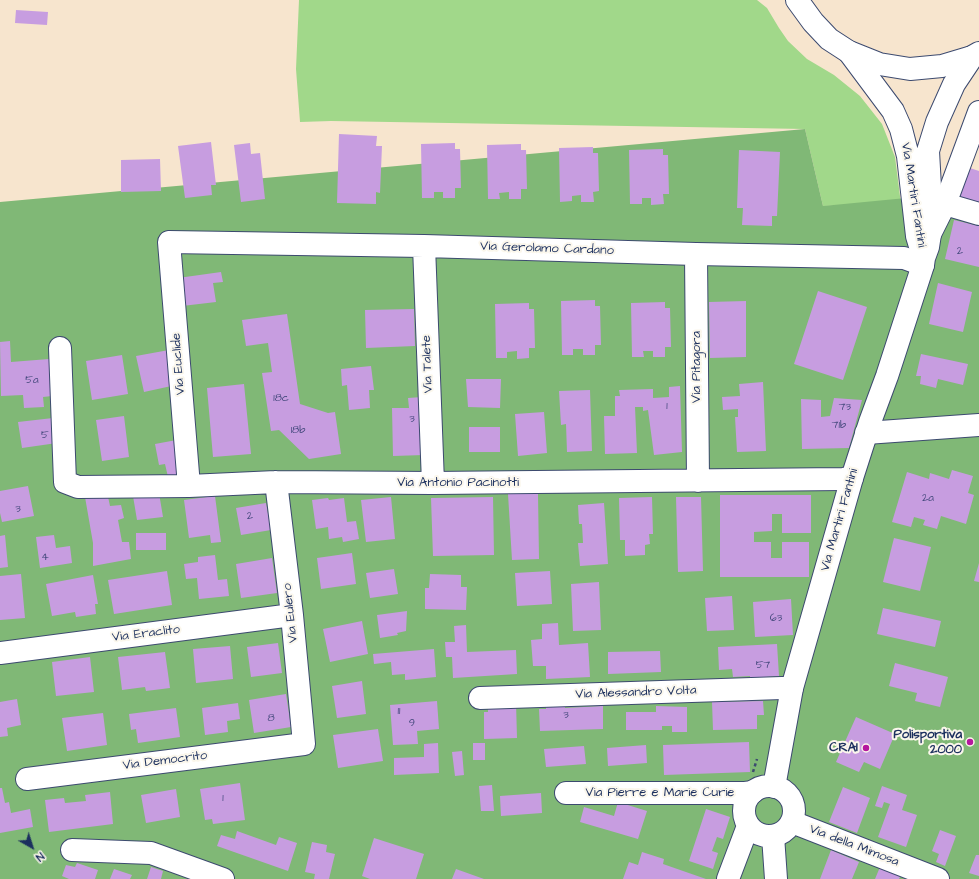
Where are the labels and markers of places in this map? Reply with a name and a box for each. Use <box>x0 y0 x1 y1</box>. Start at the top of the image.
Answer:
place label: Polisportiva 2000 <box>894 727 962 758</box>
marker: Polisportiva 2000 <box>965 737 975 747</box>
place label: CRAI <box>829 740 858 756</box>
marker: CRAI <box>861 743 871 753</box>

